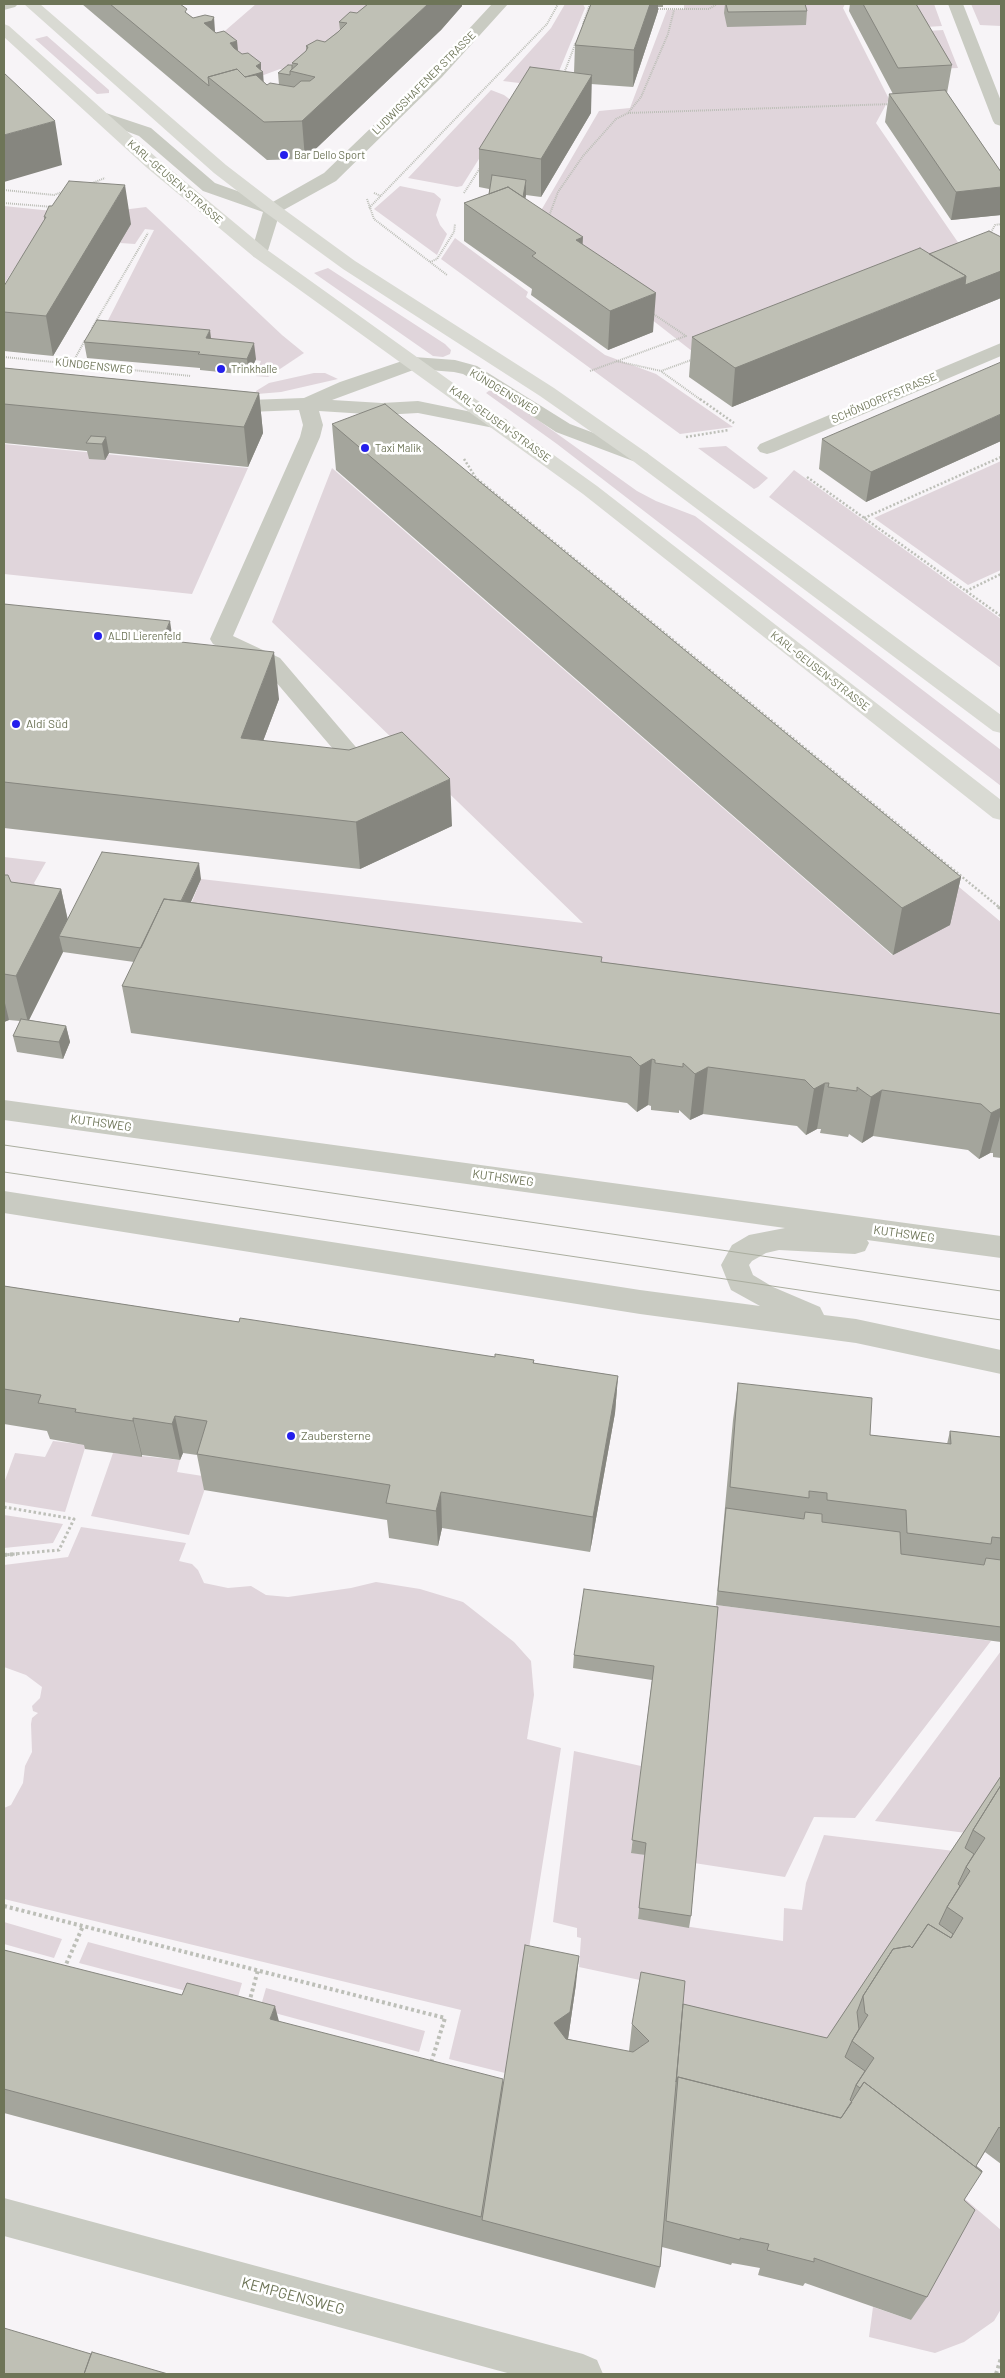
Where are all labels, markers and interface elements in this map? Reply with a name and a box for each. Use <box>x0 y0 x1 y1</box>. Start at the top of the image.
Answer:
street label: LUDWIGSHAFENER STRASSE <box>370 29 478 137</box>
street label: KARL-GEUSEN-STRASSE <box>125 137 225 227</box>
place label: Bar Dello Sport <box>294 148 365 162</box>
marker: Bar Dello Sport <box>278 149 290 161</box>
street label: KÜNDGENSWEG <box>55 355 133 377</box>
place label: Trinkhalle <box>231 362 277 376</box>
marker: Trinkhalle <box>215 363 227 375</box>
street label: KÜNDGENSWEG <box>467 366 541 418</box>
street label: SCHÖNDORFFSTRASSE <box>830 370 938 426</box>
street label: KARL-GEUSEN-STRASSE <box>447 383 553 465</box>
place label: Taxi Malik <box>375 441 421 455</box>
marker: Taxi Malik <box>359 442 371 454</box>
street label: KARL-GEUSEN-STRASSE <box>768 628 872 714</box>
place label: ALDI Lierenfeld <box>108 629 181 643</box>
marker: ALDI Lierenfeld <box>92 630 104 642</box>
place label: Aldi Süd <box>26 717 68 731</box>
marker: Aldi Süd <box>10 718 22 730</box>
street label: KUTHSWEG <box>69 1112 133 1134</box>
street label: KUTHSWEG <box>471 1167 535 1189</box>
street label: KUTHSWEG <box>872 1223 936 1245</box>
place label: Zaubersterne <box>301 1429 371 1443</box>
marker: Zaubersterne <box>285 1430 297 1442</box>
street label: KEMPGENSWEG <box>239 2274 347 2318</box>

